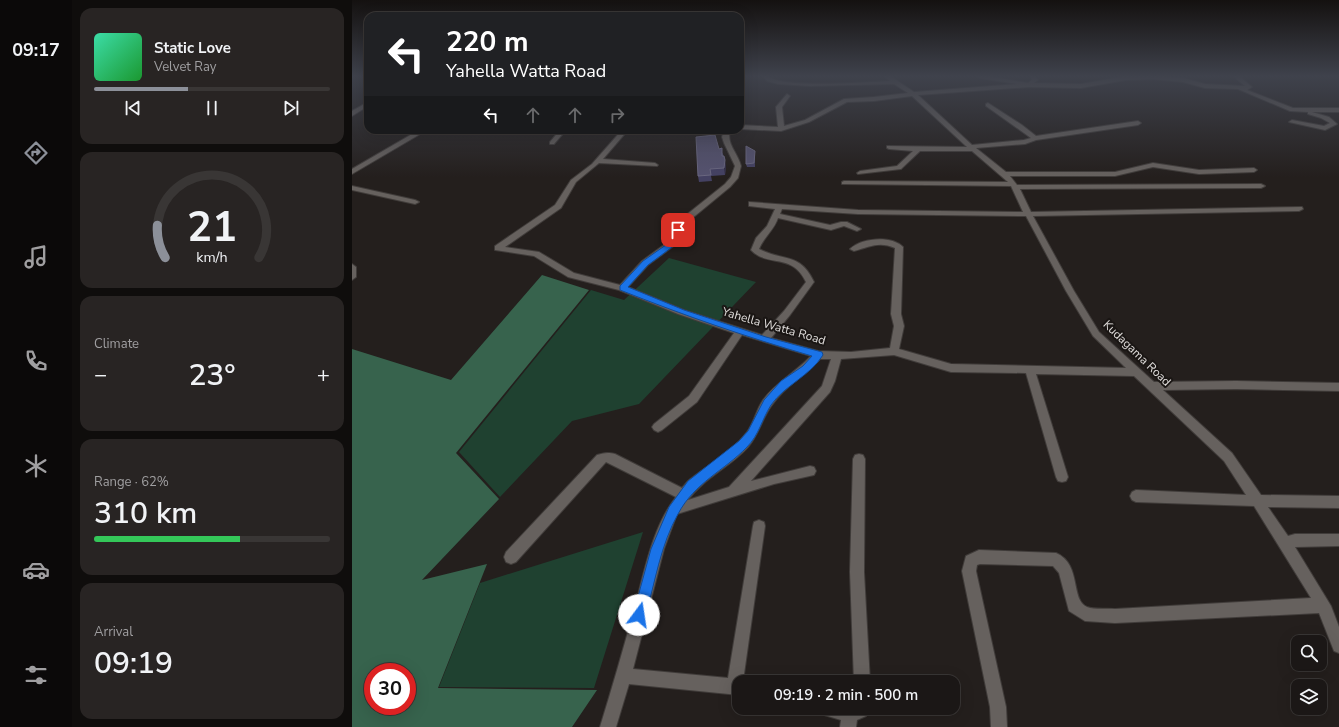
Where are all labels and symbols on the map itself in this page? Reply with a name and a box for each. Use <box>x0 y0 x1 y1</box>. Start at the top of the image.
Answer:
pin <box>661 213 695 247</box>
street label: Yahella Watta Road <box>719 303 828 348</box>
street label: Kudagama Road <box>1100 317 1174 389</box>
position arrow <box>618 594 660 636</box>
speed limit sign: 30 <box>364 663 416 715</box>

